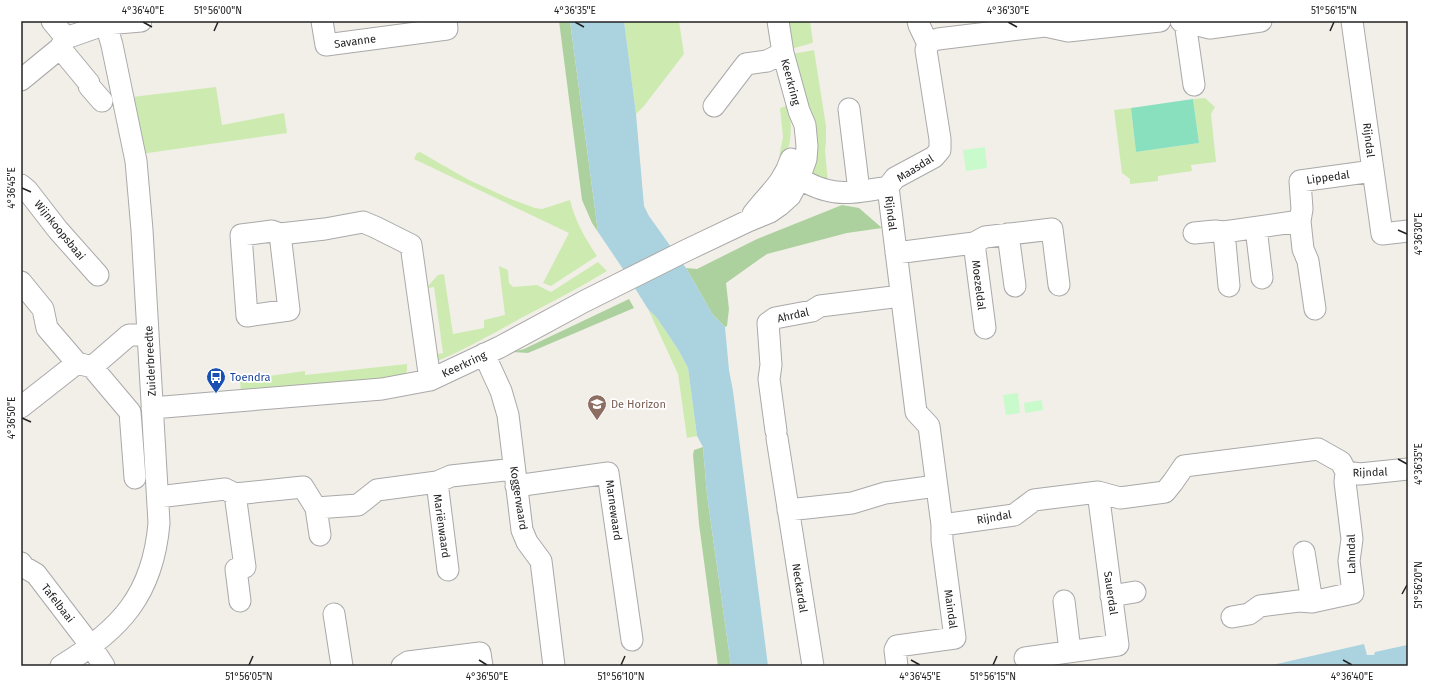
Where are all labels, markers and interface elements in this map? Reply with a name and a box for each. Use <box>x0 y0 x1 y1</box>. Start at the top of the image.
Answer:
text: 4°36'40"E <box>122 5 164 17</box>
text: 51°56'00"N <box>194 5 242 17</box>
text: 4°36'35"E <box>554 5 596 17</box>
text: 4°36'30"E <box>987 5 1029 17</box>
text: 51°56'15"N <box>1311 5 1357 17</box>
street label: Savanne <box>333 32 377 51</box>
street label: Keerkring <box>778 57 803 107</box>
street label: Rijndal <box>1360 122 1377 158</box>
street label: Maasdal <box>894 152 936 185</box>
text: 4°36'45"E <box>6 167 18 209</box>
street label: Lippedal <box>1306 168 1350 187</box>
street label: Rijndal <box>882 195 899 231</box>
street label: Wijnkoopsbaai <box>32 198 88 263</box>
text: 4°36'30"E <box>1413 213 1425 255</box>
street label: Moezeldal <box>969 259 988 311</box>
street label: Ahrdal <box>776 306 810 325</box>
street label: Zuiderbreedte <box>142 325 159 397</box>
street label: Keerkring <box>440 348 489 380</box>
bus stop icon: Toendra <box>205 366 227 394</box>
place label: Toendra <box>230 371 270 384</box>
school or university icon: De Horizon <box>586 393 608 421</box>
text: 4°36'50"E <box>6 397 18 439</box>
place label: De Horizon <box>611 398 666 411</box>
text: 4°36'35"E <box>1413 443 1425 485</box>
street label: Koggerwaard <box>507 465 530 531</box>
street label: Rijndal <box>1352 465 1388 480</box>
street label: Marnewaard <box>603 479 624 541</box>
street label: Mariënwaard <box>431 493 452 559</box>
street label: Rijndal <box>976 508 1012 527</box>
street label: Lahndal <box>1345 534 1358 574</box>
text: 51°56'20"N <box>1413 561 1425 609</box>
street label: Neckardal <box>789 562 810 614</box>
street label: Sauerdal <box>1101 570 1120 616</box>
street label: Tafelbaai <box>39 581 77 625</box>
street label: Maindal <box>941 588 960 630</box>
text: 51°56'05"N <box>225 671 273 683</box>
text: 4°36'50"E <box>466 671 508 683</box>
text: 51°56'10"N <box>597 671 645 683</box>
text: 4°36'45"E <box>899 671 941 683</box>
text: 51°56'15"N <box>970 671 1016 683</box>
text: 4°36'40"E <box>1331 671 1373 683</box>

